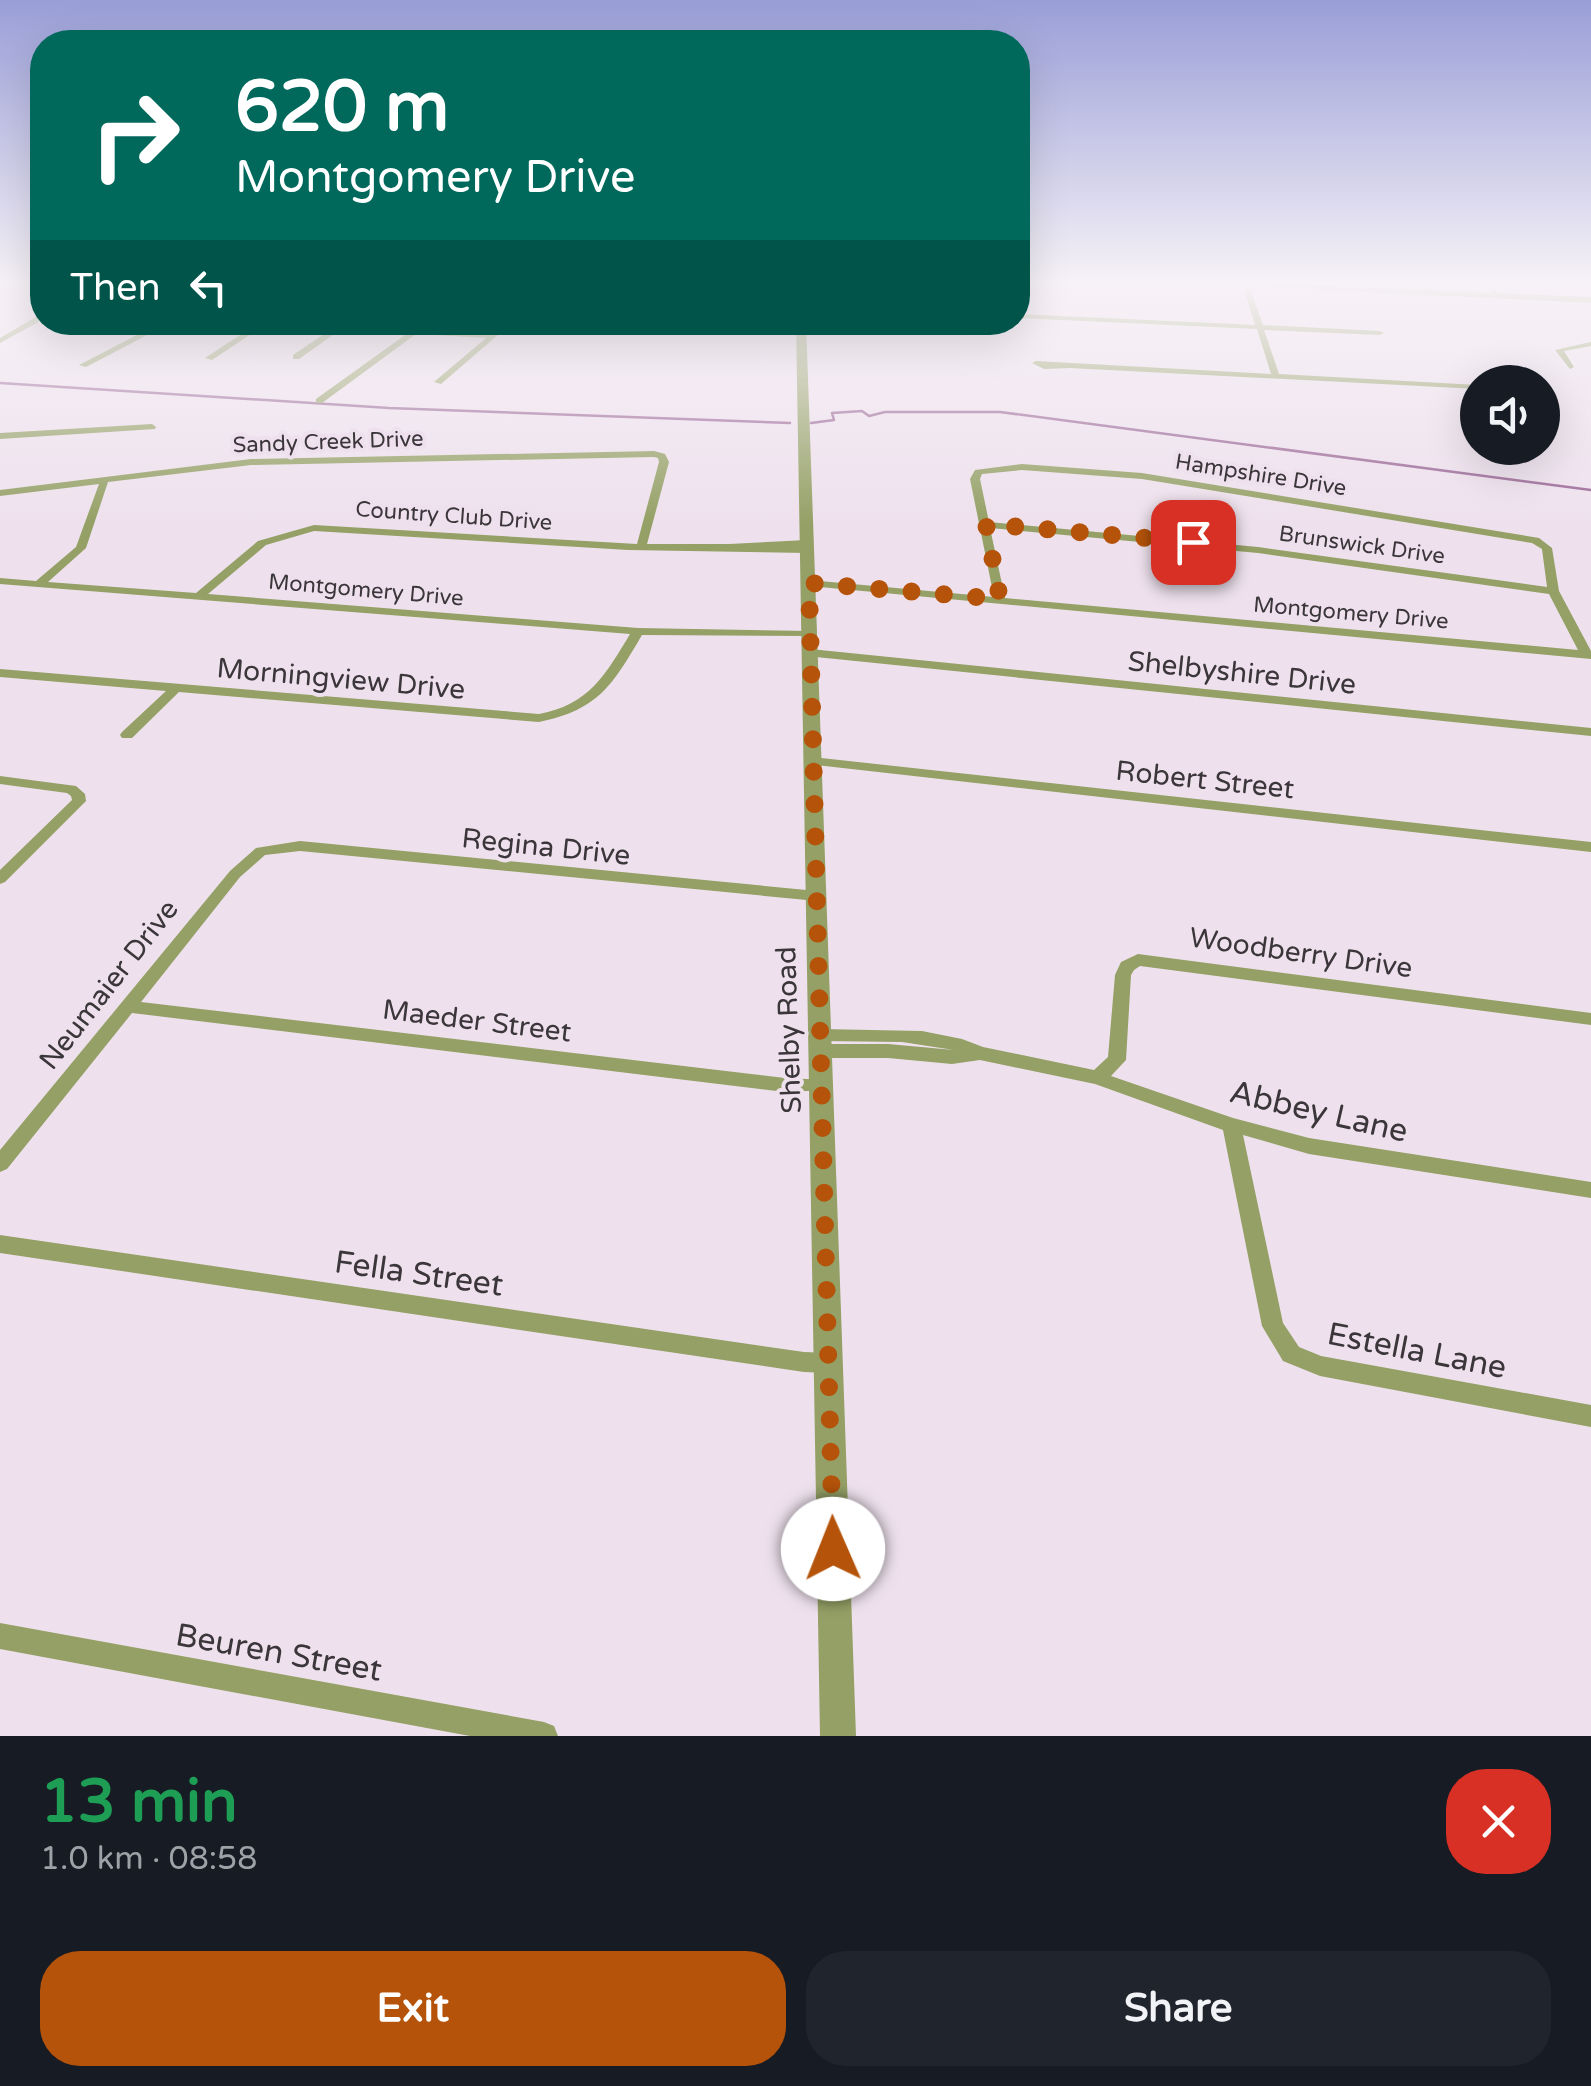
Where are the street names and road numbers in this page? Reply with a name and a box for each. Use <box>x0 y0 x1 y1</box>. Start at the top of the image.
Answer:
street label: Sandy Creek Drive <box>232 426 424 458</box>
street label: Hampshire Drive <box>1173 449 1348 501</box>
street label: Country Club Drive <box>355 496 553 536</box>
street label: Brunswick Drive <box>1277 520 1447 570</box>
street label: Montgomery Drive <box>267 569 465 611</box>
street label: Montgomery Drive <box>1252 592 1450 634</box>
street label: Shelbyshire Drive <box>1126 644 1358 702</box>
street label: Morningview Drive <box>215 651 466 707</box>
street label: Robert Street <box>1114 754 1296 806</box>
street label: Regina Drive <box>460 821 632 873</box>
street label: Neumaier Drive <box>32 893 186 1076</box>
street label: Woodberry Drive <box>1187 920 1415 985</box>
street label: Shelby Road <box>769 946 809 1114</box>
street label: Maeder Street <box>380 993 574 1049</box>
street label: Abbey Lane <box>1226 1073 1411 1151</box>
street label: Fella Street <box>332 1243 506 1305</box>
street label: Estella Lane <box>1324 1315 1510 1387</box>
street label: Beuren Street <box>173 1616 385 1690</box>

